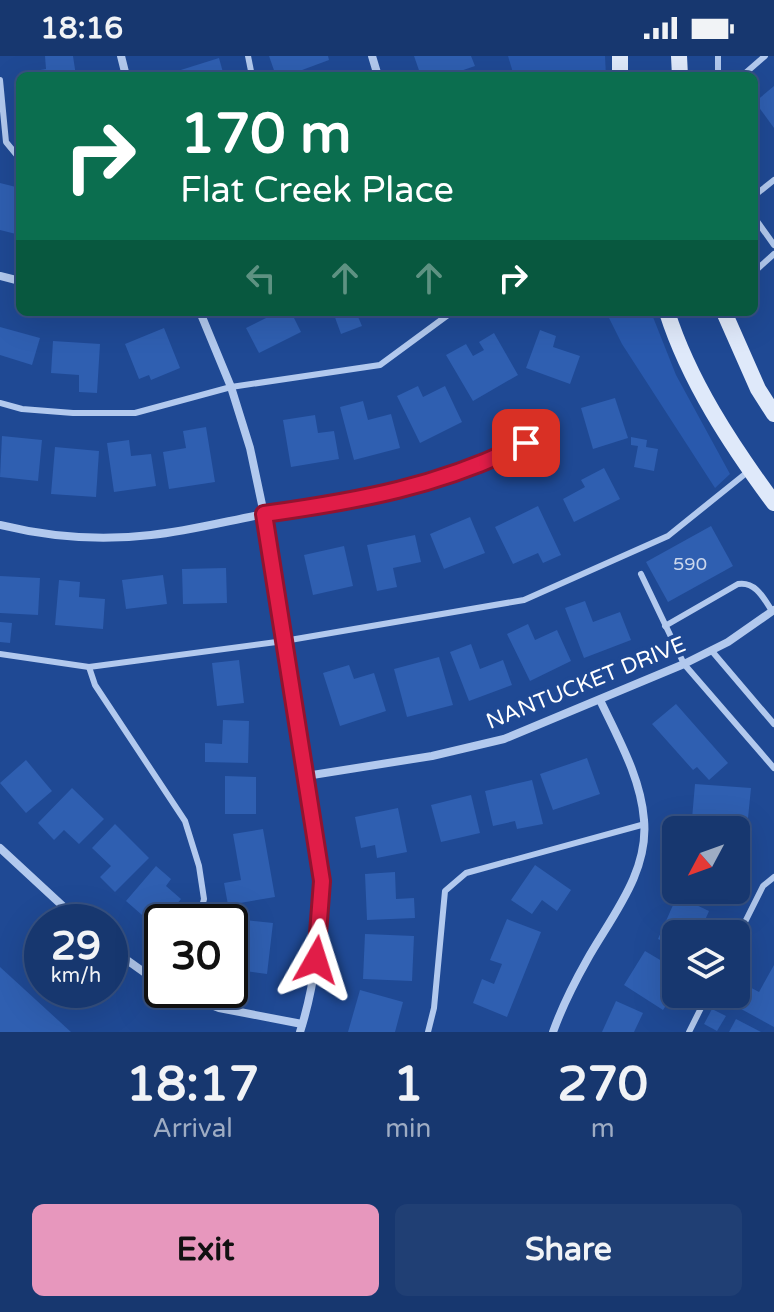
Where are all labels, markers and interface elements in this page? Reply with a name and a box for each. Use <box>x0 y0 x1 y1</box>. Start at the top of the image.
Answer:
text: 18:16 <box>40 10 123 47</box>
text: 170 m <box>180 101 351 168</box>
icon: right <box>48 104 152 208</box>
text: Flat Creek Place <box>180 169 454 212</box>
icon: left <box>239 256 283 300</box>
icon: ahead <box>323 256 367 300</box>
icon: ahead <box>407 256 451 300</box>
icon: right <box>491 256 535 300</box>
pin <box>492 409 560 477</box>
icon: arrive <box>504 421 548 465</box>
house number: 590 <box>673 553 707 575</box>
street label: NANTUCKET DRIVE <box>482 631 690 735</box>
north arrow <box>662 816 750 904</box>
map controls <box>662 816 750 1008</box>
speed limit sign: 30 <box>144 904 248 1008</box>
position arrow <box>274 918 358 1002</box>
button: layers <box>662 920 750 1008</box>
text: 29 <box>51 922 101 970</box>
text: km/h <box>51 964 101 988</box>
text: 18:17 <box>126 1056 259 1114</box>
text: 1 <box>393 1056 423 1114</box>
text: 270 <box>557 1056 648 1114</box>
text: Arrival <box>152 1113 233 1144</box>
text: min <box>385 1113 431 1144</box>
text: m <box>591 1113 615 1144</box>
button: Exit <box>32 1204 379 1296</box>
button: Share <box>395 1204 742 1296</box>

